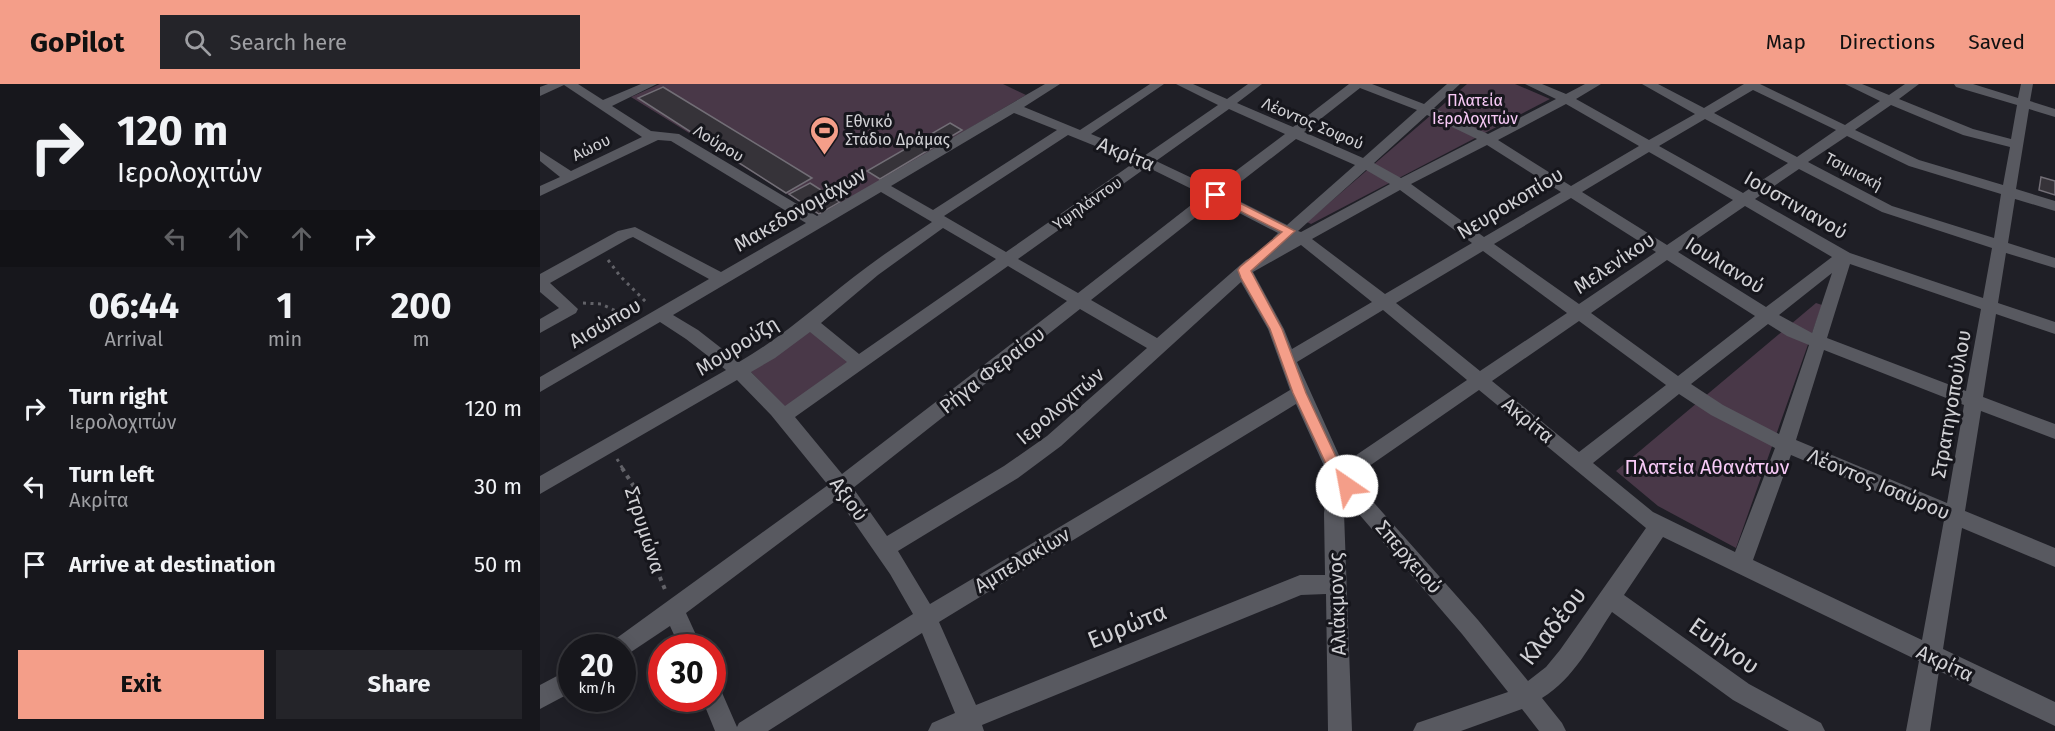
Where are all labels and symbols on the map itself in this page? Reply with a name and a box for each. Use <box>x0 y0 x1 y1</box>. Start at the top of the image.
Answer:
park label: Πλατεία Ιερολοχιτών <box>1432 91 1518 128</box>
street label: Λέοντος Σοφού <box>1259 94 1366 153</box>
place label: Εθνικό Στάδιο Δράμας <box>845 112 951 149</box>
sports icon: Εθνικό Στάδιο Δράμας <box>808 114 840 156</box>
street label: Λούρου <box>690 121 747 166</box>
street label: Αώου <box>569 130 613 165</box>
street label: Ακρίτα <box>1094 132 1158 176</box>
street label: Τσιμισκή <box>1822 148 1886 195</box>
street label: Μακεδονομάχων <box>730 161 871 257</box>
street label: Νευροκοπίου <box>1452 162 1568 244</box>
street label: Ιουστινιανού <box>1740 166 1852 244</box>
pin <box>1190 169 1241 220</box>
street label: Υψηλάντου <box>1049 173 1125 234</box>
street label: Μελενίκου <box>1569 227 1659 299</box>
street label: Ιουλιανού <box>1681 231 1769 299</box>
street label: Αισώπου <box>565 293 645 353</box>
street label: Μουρούζη <box>691 311 783 381</box>
street label: Ρήγα Φεραίου <box>934 321 1050 419</box>
street label: Στρατηγοπούλου <box>1926 328 1976 480</box>
street label: Ιερολοχιτών <box>1011 362 1109 450</box>
street label: Ακρίτα <box>1497 392 1559 448</box>
street label: Λέοντος Ισαύρου <box>1804 443 1954 525</box>
position arrow <box>1315 454 1379 518</box>
park label: Πλατεία Αθανάτων <box>1625 455 1790 479</box>
street label: Αξιού <box>825 472 873 526</box>
street label: Στρυμώνα <box>620 484 670 576</box>
street label: Σπερχειού <box>1371 516 1447 598</box>
street label: Αμπελακίων <box>970 522 1074 598</box>
street label: Αλιάκμονος <box>1323 552 1351 656</box>
street label: Κλαδέου <box>1514 581 1592 671</box>
street label: Ευρώτα <box>1083 598 1171 654</box>
street label: Ευήνου <box>1683 612 1765 680</box>
speed limit sign: 30 <box>648 634 726 712</box>
street label: Ακρίτα <box>1913 640 1977 686</box>

